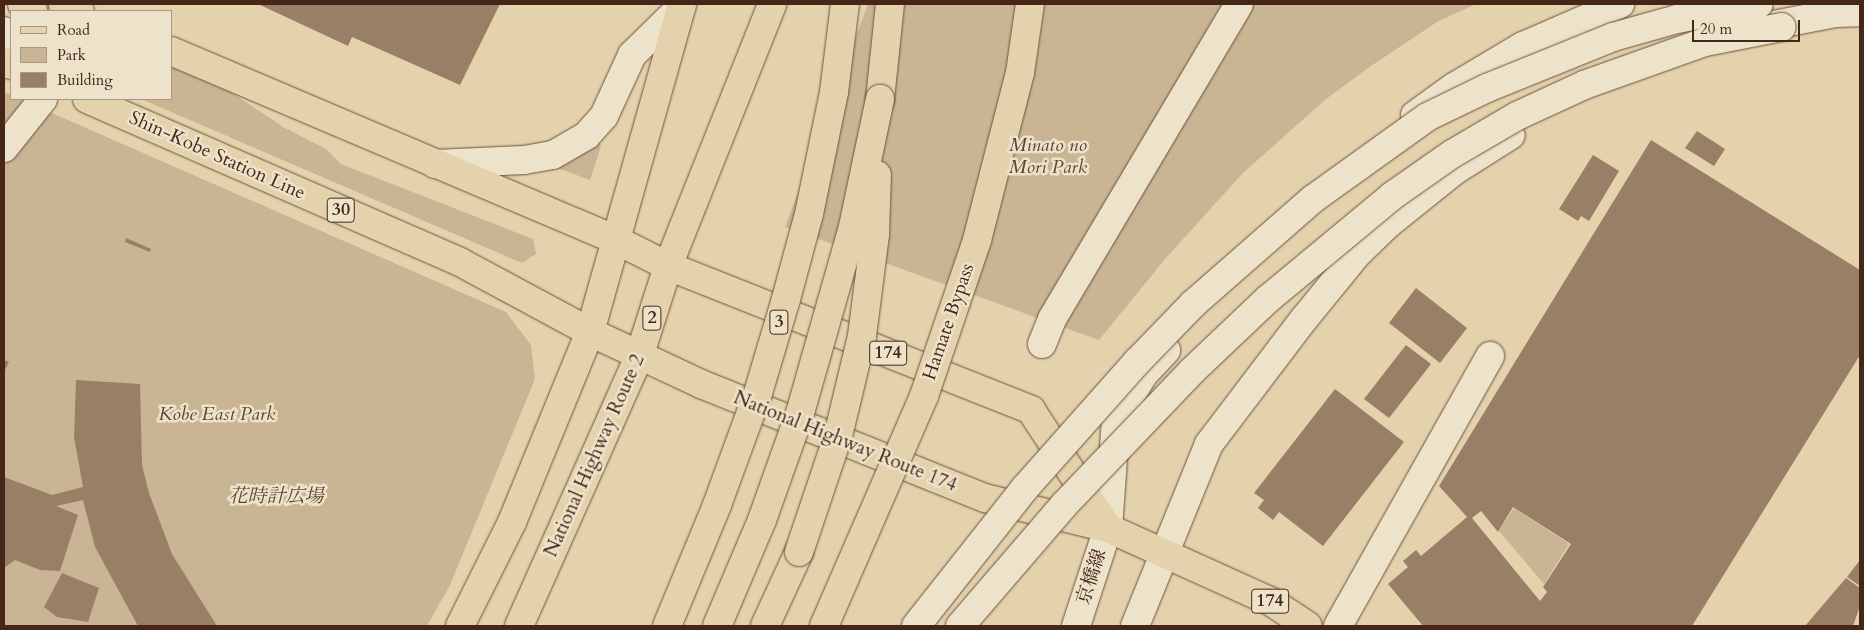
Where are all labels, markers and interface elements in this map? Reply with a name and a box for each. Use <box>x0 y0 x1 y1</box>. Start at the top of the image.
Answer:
legend <box>10 10 172 100</box>
scale bar <box>1694 10 1802 42</box>
text: 20 m <box>1700 19 1732 39</box>
text: Road <box>57 20 90 40</box>
text: Park <box>57 45 86 65</box>
text: Building <box>57 70 113 90</box>
street label: Shin-Kobe Station Line <box>125 107 309 205</box>
park label: Minato no Mori Park <box>1009 135 1087 179</box>
road number: 30 <box>326 194 356 226</box>
street label: Hamate Bypass <box>918 261 980 383</box>
road number: 2 <box>642 302 662 334</box>
road number: 3 <box>769 306 789 338</box>
road number: 174 <box>868 338 908 368</box>
street label: National Highway Route 2 <box>540 351 650 561</box>
street label: National Highway Route 174 <box>730 387 960 497</box>
park label: Kobe East Park <box>159 404 275 426</box>
park label: 花時計広場 <box>229 486 323 508</box>
street label: 京橋線 <box>1072 546 1112 608</box>
road number: 174 <box>1250 586 1290 616</box>

